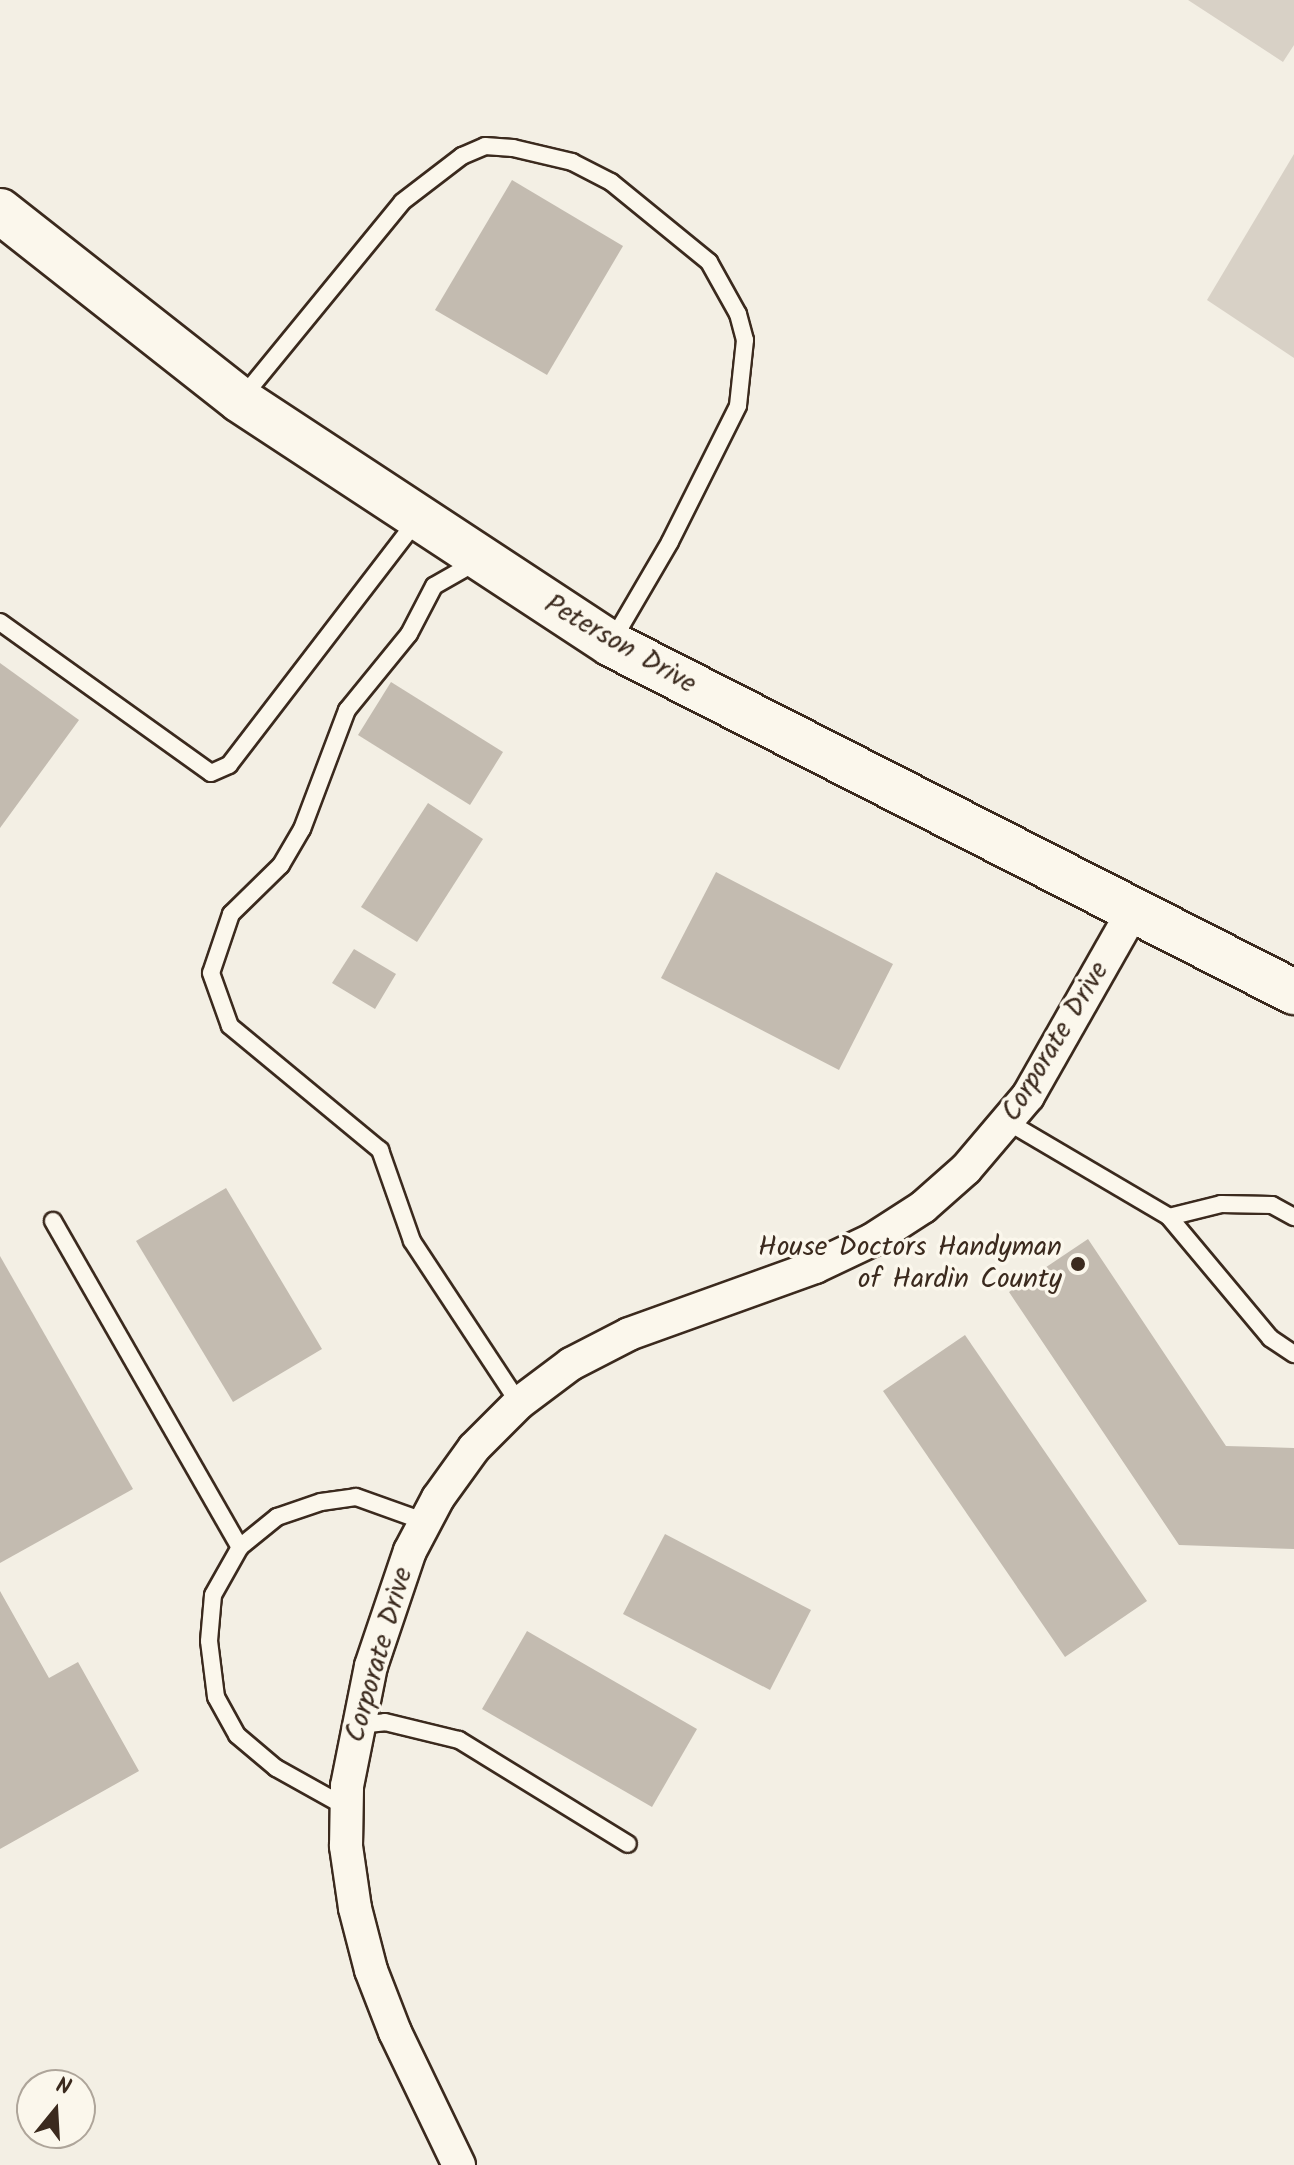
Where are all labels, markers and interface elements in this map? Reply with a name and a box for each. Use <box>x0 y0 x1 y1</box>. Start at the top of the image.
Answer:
street label: Peterson Drive <box>538 588 702 702</box>
street label: Corporate Drive <box>995 956 1117 1128</box>
place label: House Doctors Handyman of Hardin County <box>758 1231 1062 1297</box>
marker: House Doctors Handyman of Hardin County <box>1069 1255 1087 1273</box>
street label: Corporate Drive <box>339 1564 421 1746</box>
north arrow <box>16 2069 96 2149</box>
text: N <box>51 2069 75 2106</box>

